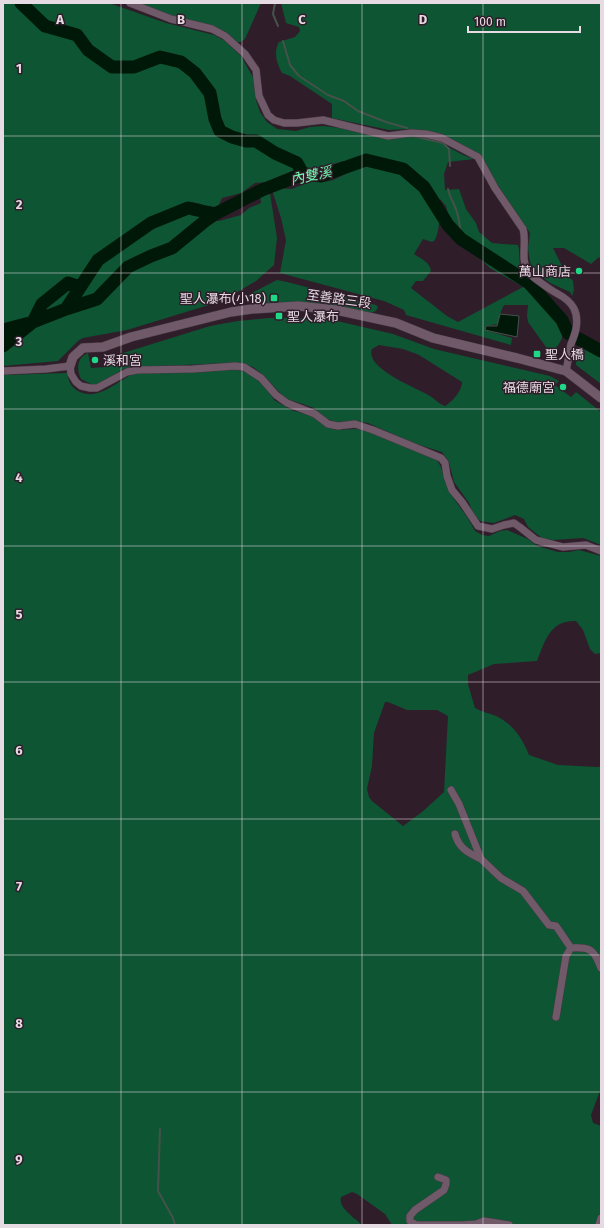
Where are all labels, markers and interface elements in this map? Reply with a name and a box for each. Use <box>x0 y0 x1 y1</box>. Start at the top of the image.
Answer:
scale bar <box>468 8 580 34</box>
text: A <box>55 12 64 27</box>
text: B <box>177 12 185 27</box>
text: C <box>298 12 306 27</box>
text: D <box>419 12 428 27</box>
text: 100 m <box>474 15 506 29</box>
text: 1 <box>16 61 22 76</box>
water label: 內雙溪 <box>289 163 335 189</box>
text: 2 <box>16 197 23 212</box>
place label: 萬山商店 <box>519 264 571 279</box>
marker: 萬山商店 <box>574 266 584 276</box>
street label: 至善路三段 <box>306 287 372 311</box>
place label: 聖人瀑布(小18) <box>180 291 266 306</box>
marker: 聖人瀑布(小18) <box>269 293 279 303</box>
place label: 聖人瀑布 <box>287 309 339 324</box>
marker: 聖人瀑布 <box>274 311 284 321</box>
text: 3 <box>15 334 23 349</box>
place label: 聖人橋 <box>545 347 584 362</box>
marker: 聖人橋 <box>532 349 542 359</box>
place label: 溪和宮 <box>103 353 142 368</box>
marker: 溪和宮 <box>90 355 100 365</box>
place label: 福德廟宮 <box>503 380 555 395</box>
marker: 福德廟宮 <box>558 382 568 392</box>
text: 4 <box>15 470 23 485</box>
text: 5 <box>16 607 23 622</box>
text: 6 <box>15 743 23 758</box>
text: 7 <box>16 879 22 894</box>
text: 8 <box>15 1016 23 1031</box>
text: 9 <box>15 1152 23 1167</box>

